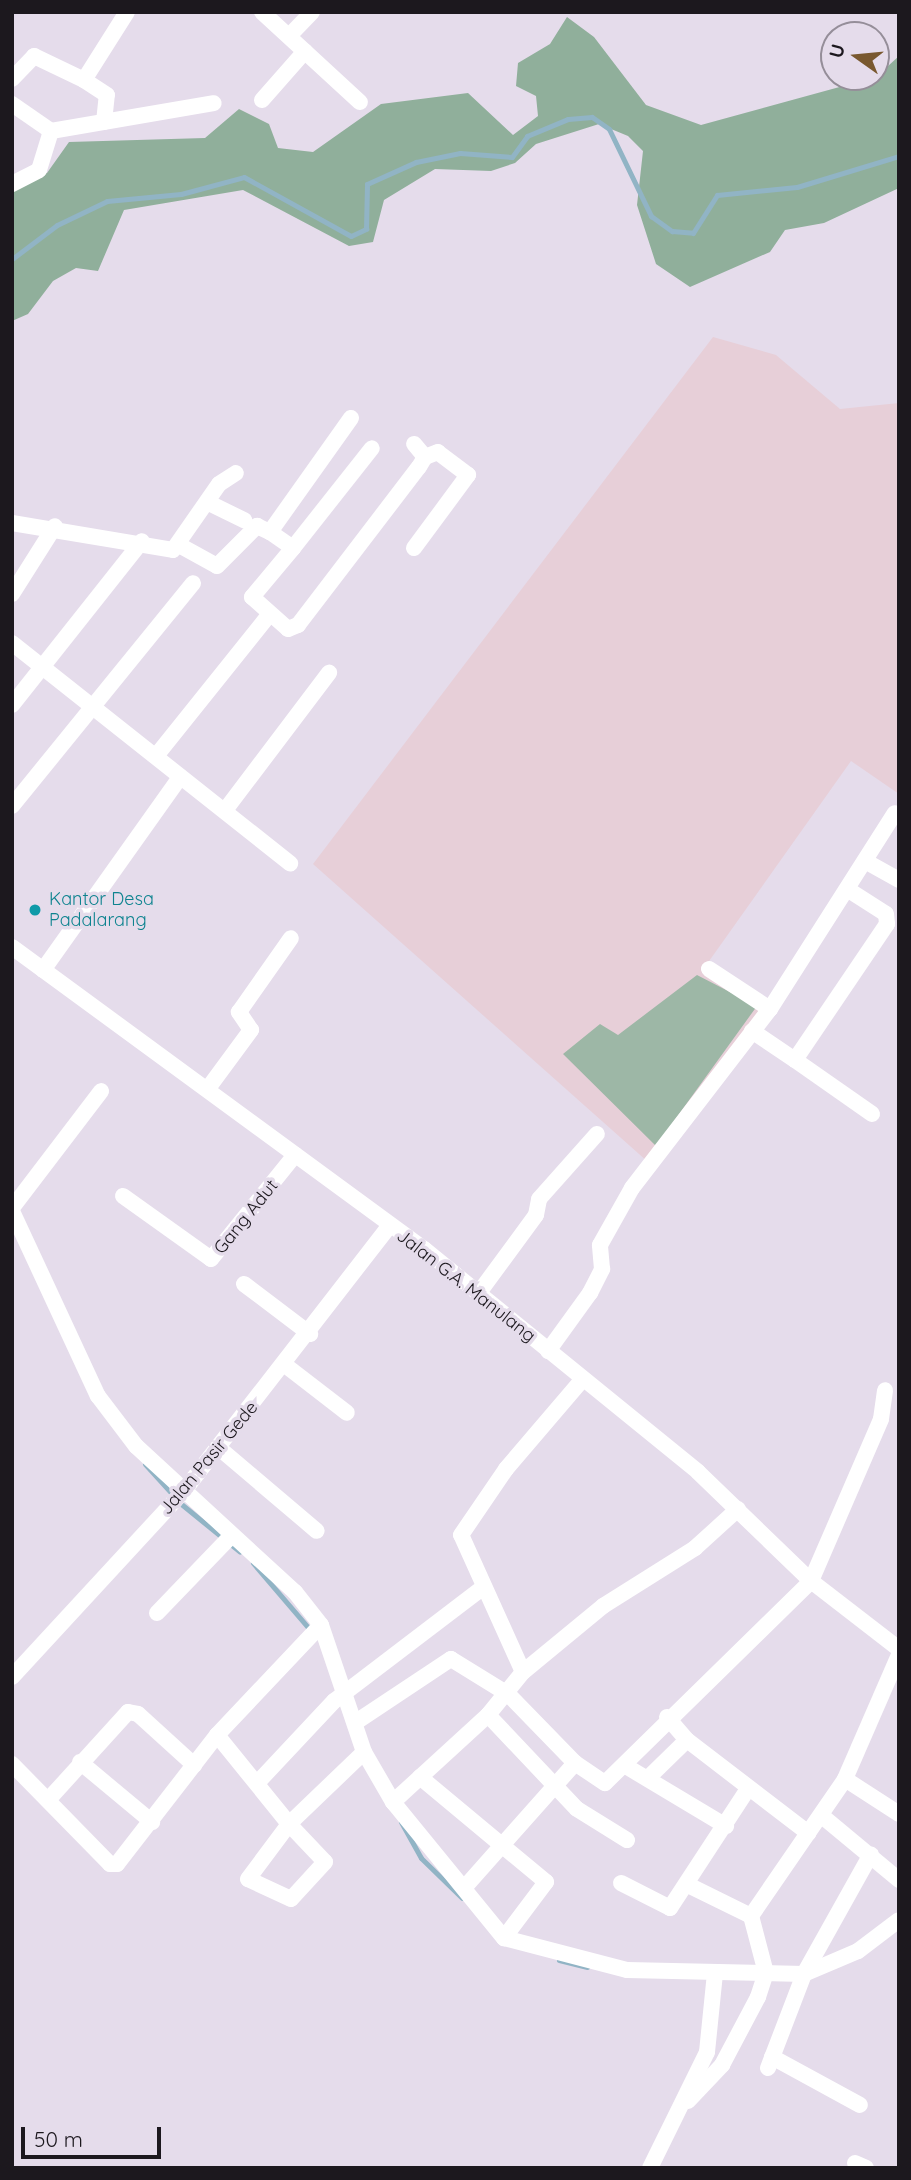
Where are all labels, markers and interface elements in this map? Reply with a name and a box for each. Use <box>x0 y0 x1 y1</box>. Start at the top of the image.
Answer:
north arrow <box>820 21 890 91</box>
text: U <box>823 42 850 61</box>
place label: Kantor Desa Padalarang <box>49 889 154 932</box>
marker: Kantor Desa Padalarang <box>27 902 43 918</box>
street label: Gang Adut <box>209 1175 283 1259</box>
street label: Jalan G.A. Manulang <box>392 1225 540 1347</box>
street label: Jalan Pasir Gede <box>155 1397 263 1519</box>
scale bar <box>24 2114 164 2158</box>
text: 50 m <box>34 2126 83 2152</box>

